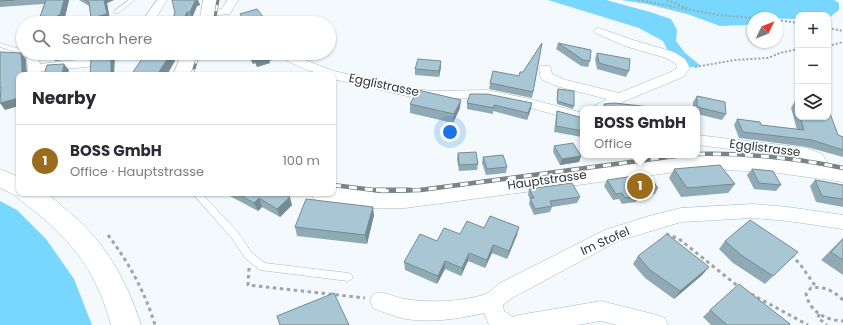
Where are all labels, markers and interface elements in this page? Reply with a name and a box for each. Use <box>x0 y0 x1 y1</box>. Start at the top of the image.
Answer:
north arrow <box>747 12 783 48</box>
map controls <box>795 12 831 120</box>
button: + <box>795 12 831 48</box>
search box <box>16 16 336 60</box>
icon: search <box>30 27 52 49</box>
text: Search here <box>62 28 152 49</box>
button: − <box>795 48 831 84</box>
street label: Egglistrasse <box>347 69 421 100</box>
button: layers <box>795 84 831 120</box>
text: Nearby <box>32 86 96 110</box>
popup <box>580 106 700 158</box>
text: BOSS GmbH <box>594 112 686 133</box>
your location <box>440 122 460 142</box>
text: Office <box>594 134 632 153</box>
street label: Egglistrasse <box>729 135 802 160</box>
text: BOSS GmbH <box>70 140 162 161</box>
text: 1 <box>43 151 47 170</box>
text: 100 m <box>283 151 320 170</box>
text: Office · Hauptstrasse <box>70 162 204 181</box>
street label: Hauptstrasse <box>506 166 588 193</box>
pin: 1 <box>627 171 653 201</box>
street label: Im Stofel <box>578 222 632 259</box>

